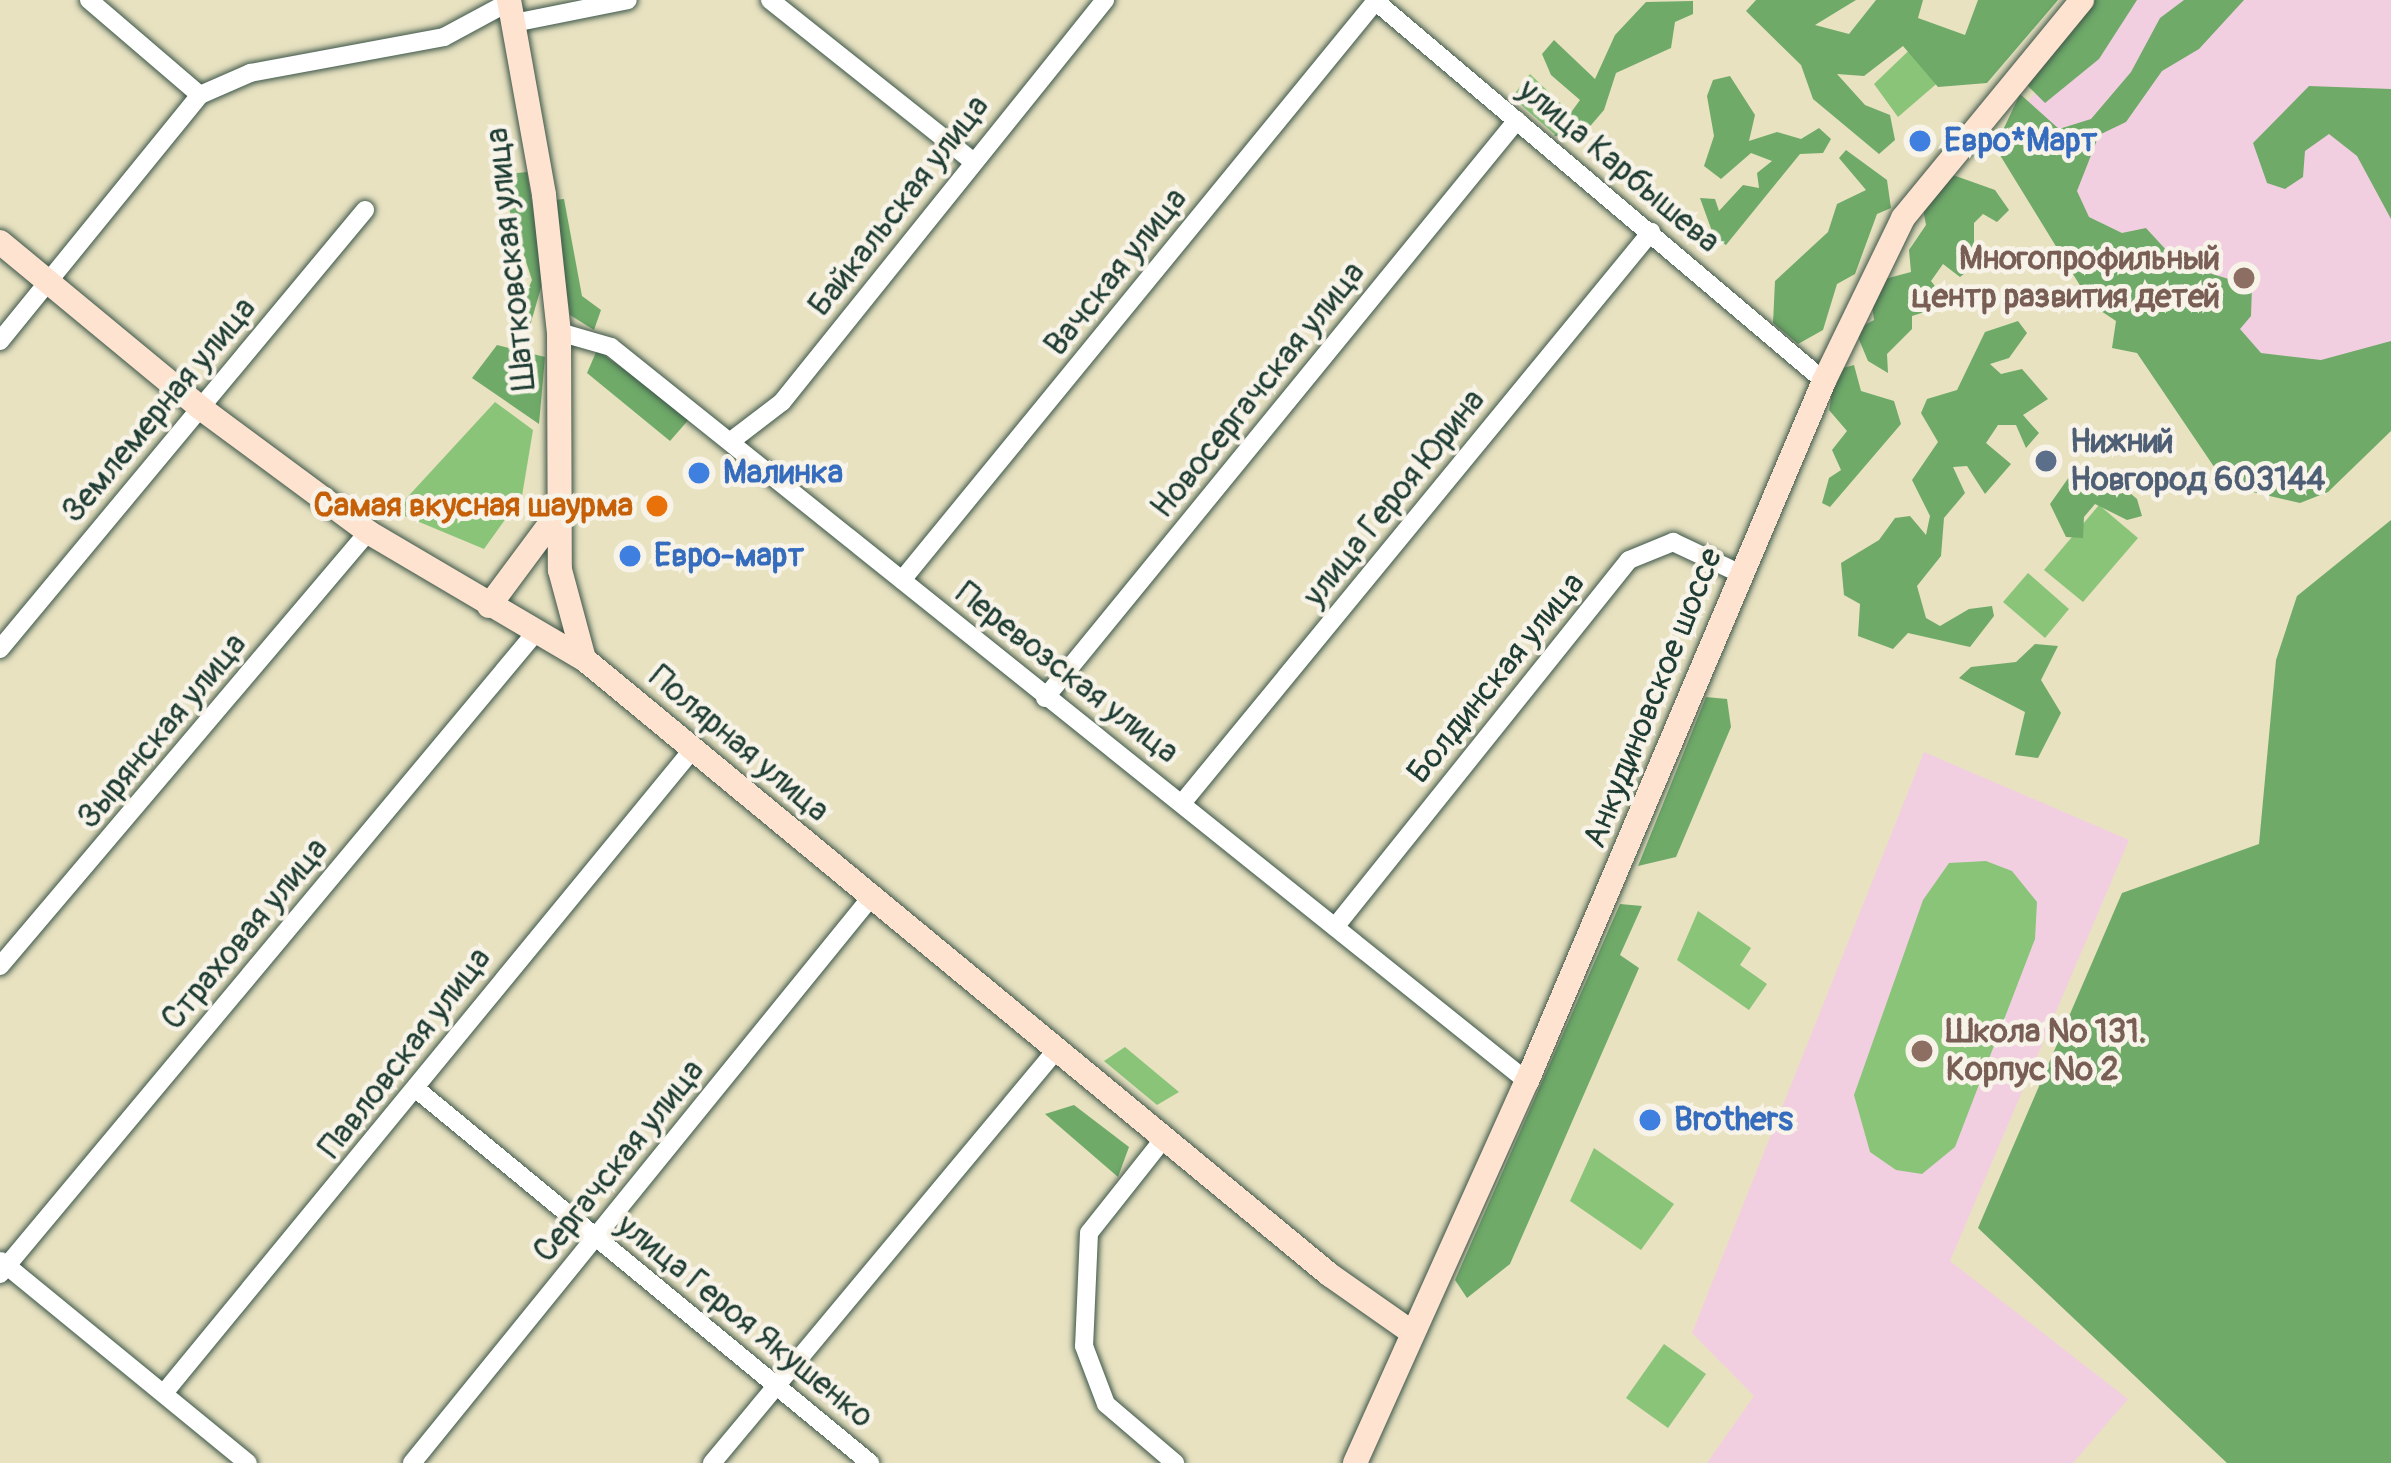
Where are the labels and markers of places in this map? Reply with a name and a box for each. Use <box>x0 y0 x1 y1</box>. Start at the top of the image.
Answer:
place label: Евро*Март <box>1944 121 2097 161</box>
marker: Евро*Март <box>1907 128 1933 154</box>
place label: Многопрофильный центр развития детей <box>1911 239 2220 317</box>
marker: Многопрофильный центр развития детей <box>2231 265 2257 291</box>
place label: Нижний Новгород 603144 <box>2070 422 2325 500</box>
marker: Нижний Новгород 603144 <box>2033 448 2059 474</box>
place label: Малинка <box>723 453 843 493</box>
marker: Малинка <box>686 460 712 486</box>
place label: Самая вкусная шаурма <box>313 486 633 526</box>
marker: Самая вкусная шаурма <box>644 493 670 519</box>
place label: Евро-март <box>654 536 804 576</box>
marker: Евро-март <box>617 543 643 569</box>
place label: Школа № 131. Корпус № 2 <box>1946 1012 2146 1090</box>
marker: Школа № 131. Корпус № 2 <box>1909 1038 1935 1064</box>
place label: Brothers <box>1674 1100 1793 1140</box>
marker: Brothers <box>1637 1107 1663 1133</box>

